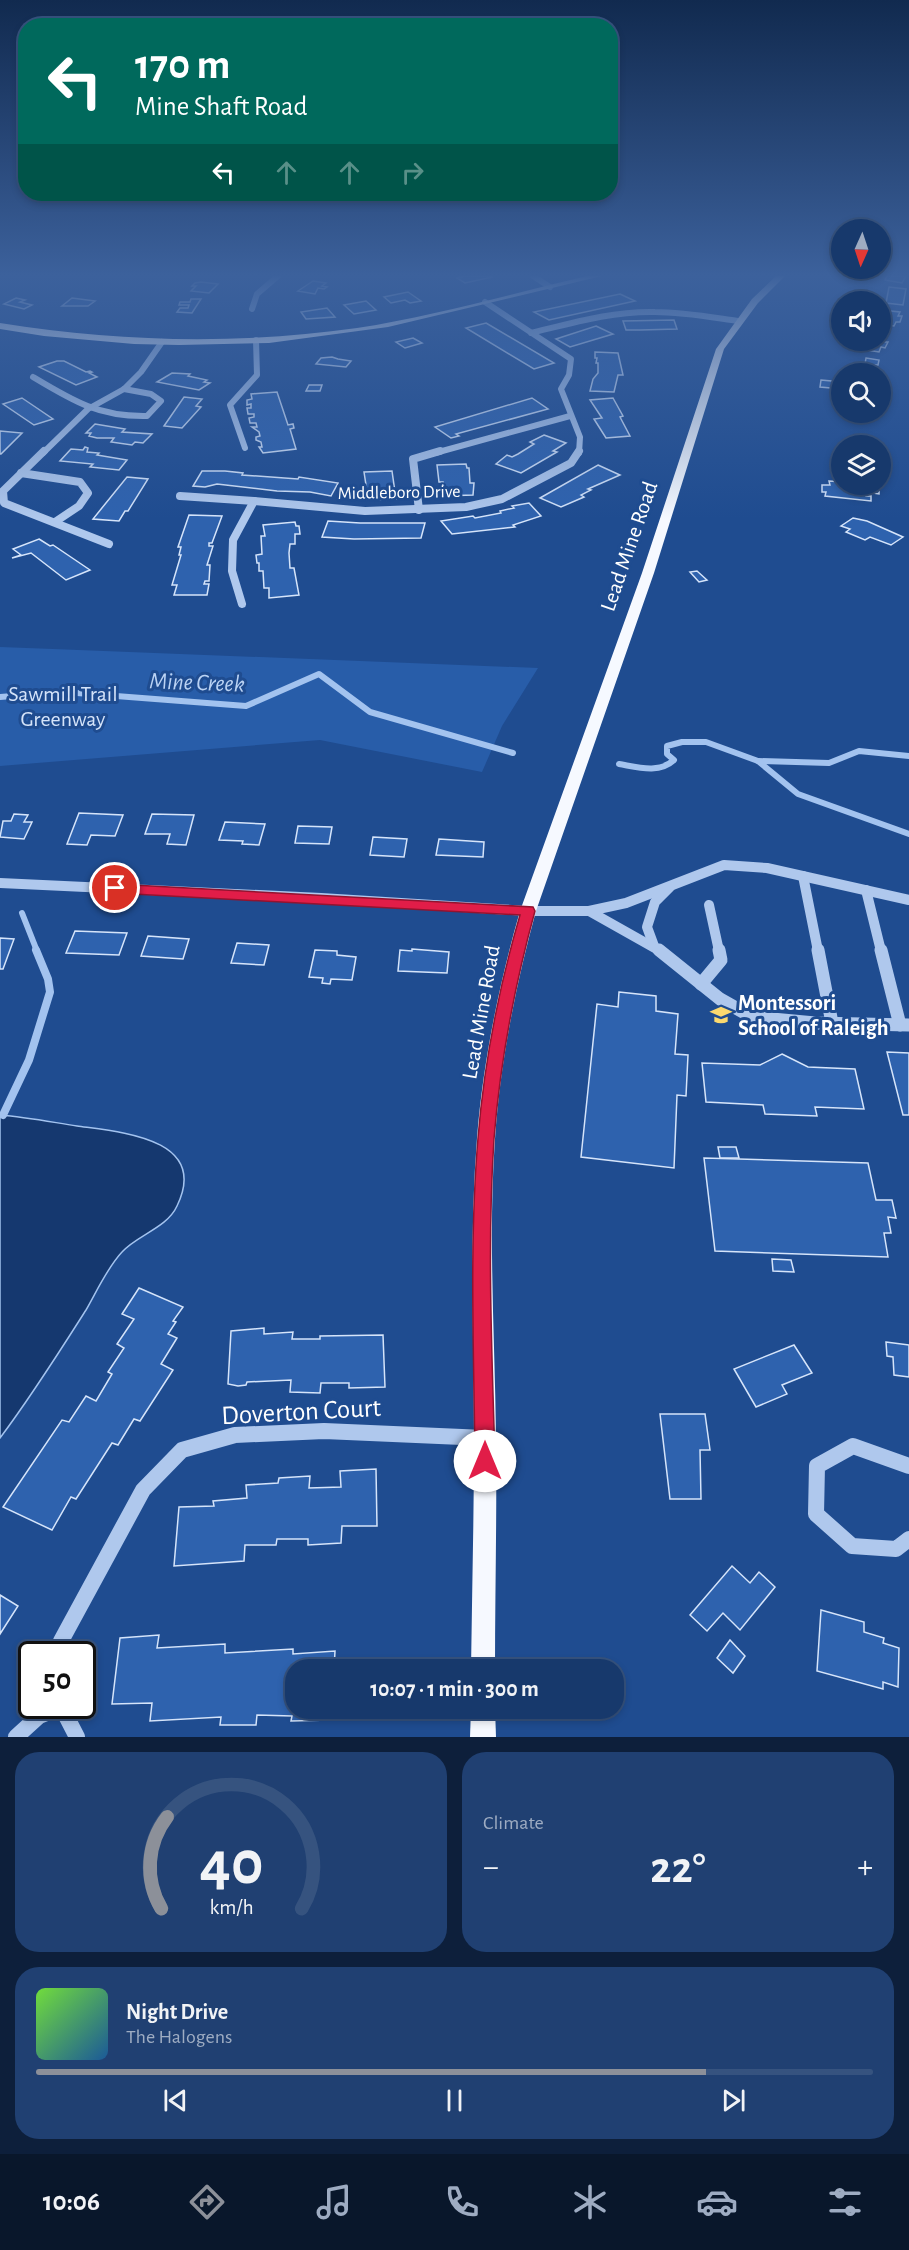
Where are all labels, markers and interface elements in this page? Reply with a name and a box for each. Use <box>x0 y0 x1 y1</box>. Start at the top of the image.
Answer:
icon: left <box>36 42 114 120</box>
text: 170 m <box>135 44 230 86</box>
text: Mine Shaft Road <box>135 93 308 120</box>
icon: left <box>207 156 240 189</box>
icon: ahead <box>270 156 303 189</box>
icon: ahead <box>333 156 366 189</box>
icon: right <box>396 156 429 189</box>
north arrow <box>831 219 891 279</box>
map controls <box>831 219 891 495</box>
button: sound <box>831 291 891 351</box>
button: search <box>831 363 891 423</box>
button: layers <box>831 435 891 495</box>
street label: Lead Mine Road <box>596 479 661 614</box>
street label: Middleboro Drive <box>337 483 461 503</box>
water label: Mine Creek <box>149 669 245 697</box>
park label: Sawmill Trail Greenway <box>8 683 118 730</box>
pin <box>89 862 140 913</box>
icon: arrive <box>98 871 131 904</box>
street label: Lead Mine Road <box>458 943 504 1081</box>
place label: Montessori School of Raleigh <box>738 992 889 1039</box>
school or university icon: Montessori School of Raleigh <box>709 1003 733 1027</box>
street label: Doverton Court <box>221 1394 382 1429</box>
position arrow <box>453 1429 517 1493</box>
speed limit sign: 50 <box>18 1641 96 1719</box>
text: 10:07 · 1 min · 300 m <box>370 1678 539 1700</box>
text: Climate <box>483 1813 544 1833</box>
text: 40 <box>199 1833 263 1895</box>
text: 22° <box>650 1846 706 1891</box>
text: − <box>483 1851 499 1884</box>
text: + <box>857 1851 873 1884</box>
text: km/h <box>209 1897 253 1918</box>
text: Night Drive <box>126 2001 228 2023</box>
text: The Halogens <box>126 2027 232 2047</box>
icon: previous <box>159 2084 192 2117</box>
icon: pause <box>438 2084 471 2117</box>
icon: next <box>717 2084 750 2117</box>
icon: directions <box>186 2181 228 2223</box>
icon: music <box>313 2181 355 2223</box>
icon: phone <box>441 2181 483 2223</box>
icon: climate <box>569 2181 611 2223</box>
icon: car <box>696 2181 738 2223</box>
icon: filters <box>824 2181 866 2223</box>
text: 10:06 <box>43 2188 100 2215</box>

